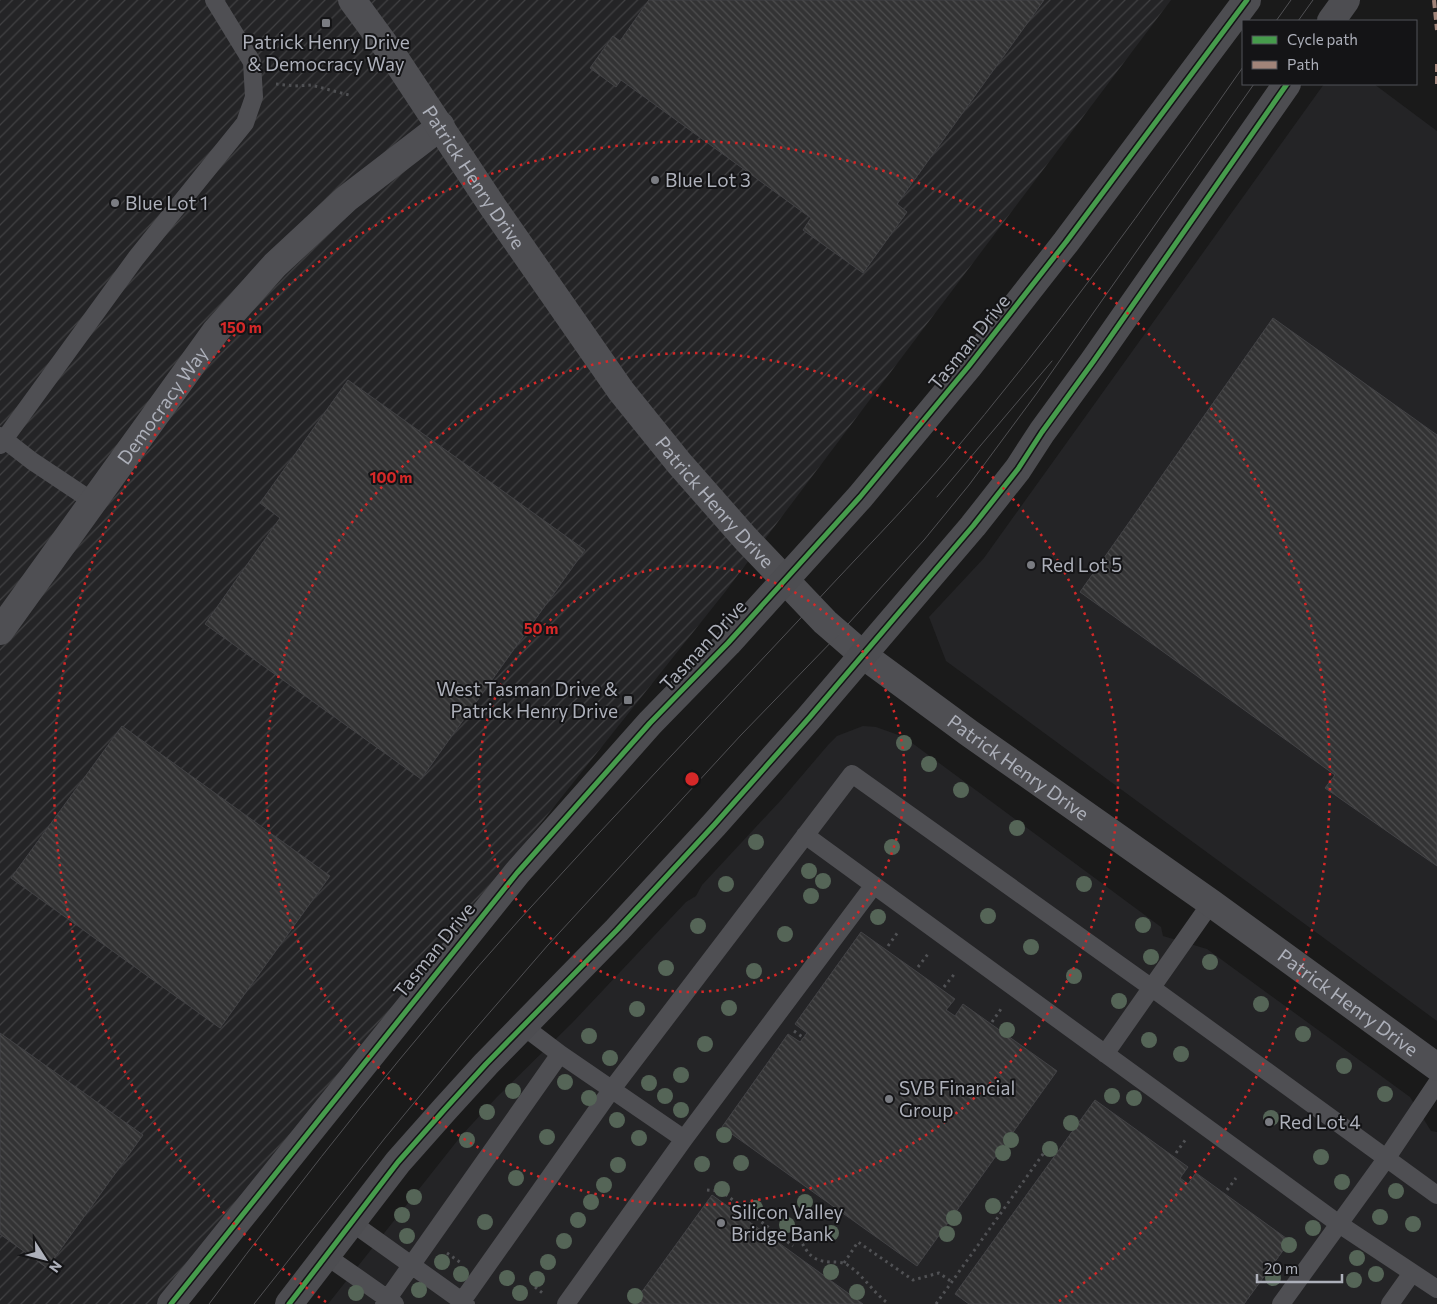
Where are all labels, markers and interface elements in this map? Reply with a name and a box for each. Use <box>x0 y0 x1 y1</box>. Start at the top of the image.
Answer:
marker: Patrick Henry Drive & Democracy Way <box>320 17 332 29</box>
legend <box>1242 20 1417 85</box>
place label: Patrick Henry Drive & Democracy Way <box>242 30 410 75</box>
text: Cycle path <box>1287 30 1358 48</box>
text: Path <box>1287 55 1319 73</box>
street label: Patrick Henry Drive <box>418 101 530 253</box>
place label: Blue Lot 3 <box>665 168 751 191</box>
marker: Blue Lot 3 <box>649 174 661 186</box>
place label: Blue Lot 1 <box>125 191 208 214</box>
marker: Blue Lot 1 <box>109 197 121 209</box>
street label: Tasman Drive <box>923 289 1014 394</box>
text: 150 m <box>220 318 262 336</box>
street label: Democracy Way <box>112 342 212 468</box>
street label: Patrick Henry Drive <box>651 431 779 572</box>
text: 100 m <box>370 468 412 486</box>
place label: Red Lot 5 <box>1041 553 1122 576</box>
marker: Red Lot 5 <box>1025 559 1037 571</box>
street label: Tasman Drive <box>655 594 751 695</box>
text: 50 m <box>524 619 558 637</box>
place label: West Tasman Drive & Patrick Henry Drive <box>436 677 618 722</box>
marker: West Tasman Drive & Patrick Henry Drive <box>622 694 634 706</box>
street label: Patrick Henry Drive <box>943 709 1094 825</box>
centre of rings <box>683 770 701 788</box>
street label: Tasman Drive <box>388 897 479 1002</box>
street label: Patrick Henry Drive <box>1274 943 1423 1061</box>
place label: SVB Financial Group <box>899 1076 1015 1121</box>
marker: SVB Financial Group <box>883 1093 895 1105</box>
place label: Red Lot 4 <box>1279 1110 1361 1133</box>
marker: Red Lot 4 <box>1263 1116 1275 1128</box>
place label: Silicon Valley Bridge Bank <box>731 1200 843 1245</box>
marker: Silicon Valley Bridge Bank <box>715 1217 727 1229</box>
north arrow <box>20 1234 70 1284</box>
scale bar <box>1257 1252 1342 1284</box>
text: N <box>46 1258 66 1276</box>
text: 20 m <box>1264 1259 1298 1277</box>

